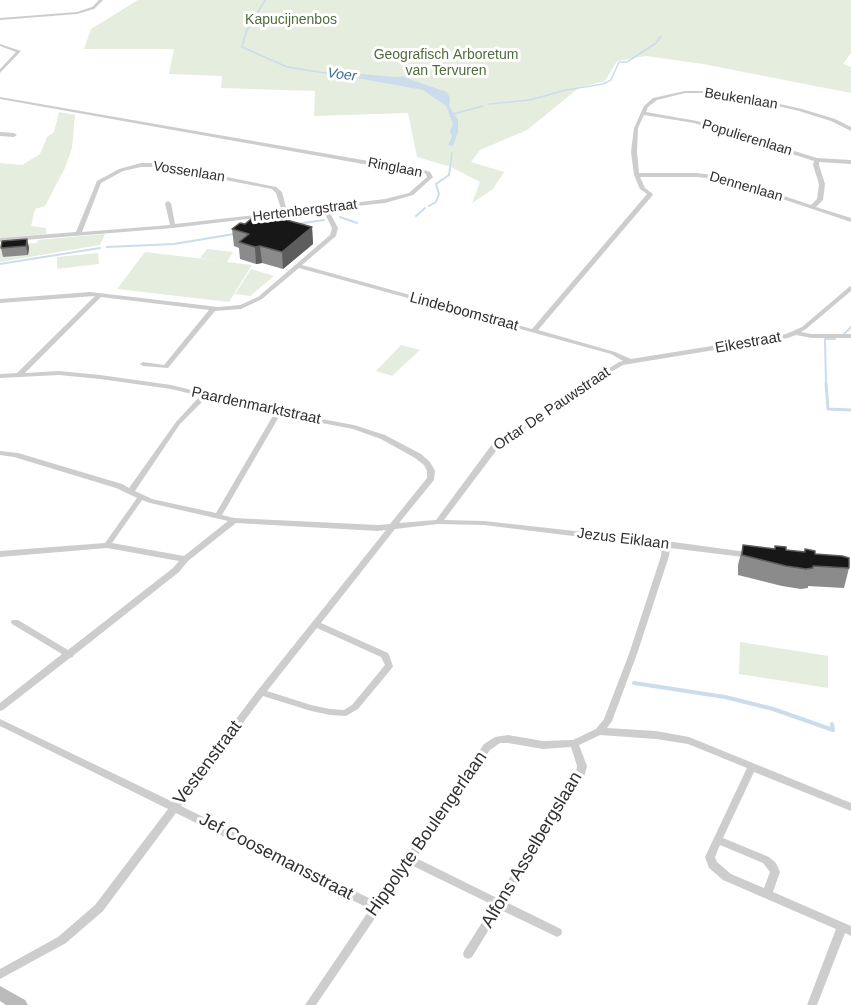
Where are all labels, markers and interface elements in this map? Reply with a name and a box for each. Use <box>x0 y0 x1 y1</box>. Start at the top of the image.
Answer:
park label: Kapucijnenbos <box>245 12 337 28</box>
park label: Geografisch Arboretum van Tervuren <box>374 47 518 80</box>
water label: Voer <box>327 65 357 85</box>
street label: Beukenlaan <box>703 85 779 113</box>
street label: Populierenlaan <box>700 116 794 160</box>
street label: Ringlaan <box>366 154 424 182</box>
street label: Vossenlaan <box>152 158 226 186</box>
street label: Dennenlaan <box>707 169 785 205</box>
street label: Hertenbergstraat <box>252 196 358 226</box>
street label: Lindeboomstraat <box>408 289 520 335</box>
street label: Eikestraat <box>714 328 782 358</box>
street label: Ortar De Pauwstraat <box>490 363 614 455</box>
street label: Paardenmarktstraat <box>190 384 322 428</box>
street label: Jezus Eiklaan <box>576 524 670 554</box>
street label: Vestenstraat <box>169 717 247 809</box>
street label: Hippolyte Boulengerlaan <box>362 747 492 921</box>
street label: Alfons Asselbergslaan <box>477 768 587 932</box>
street label: Jef Coosemansstraat <box>195 809 357 905</box>

